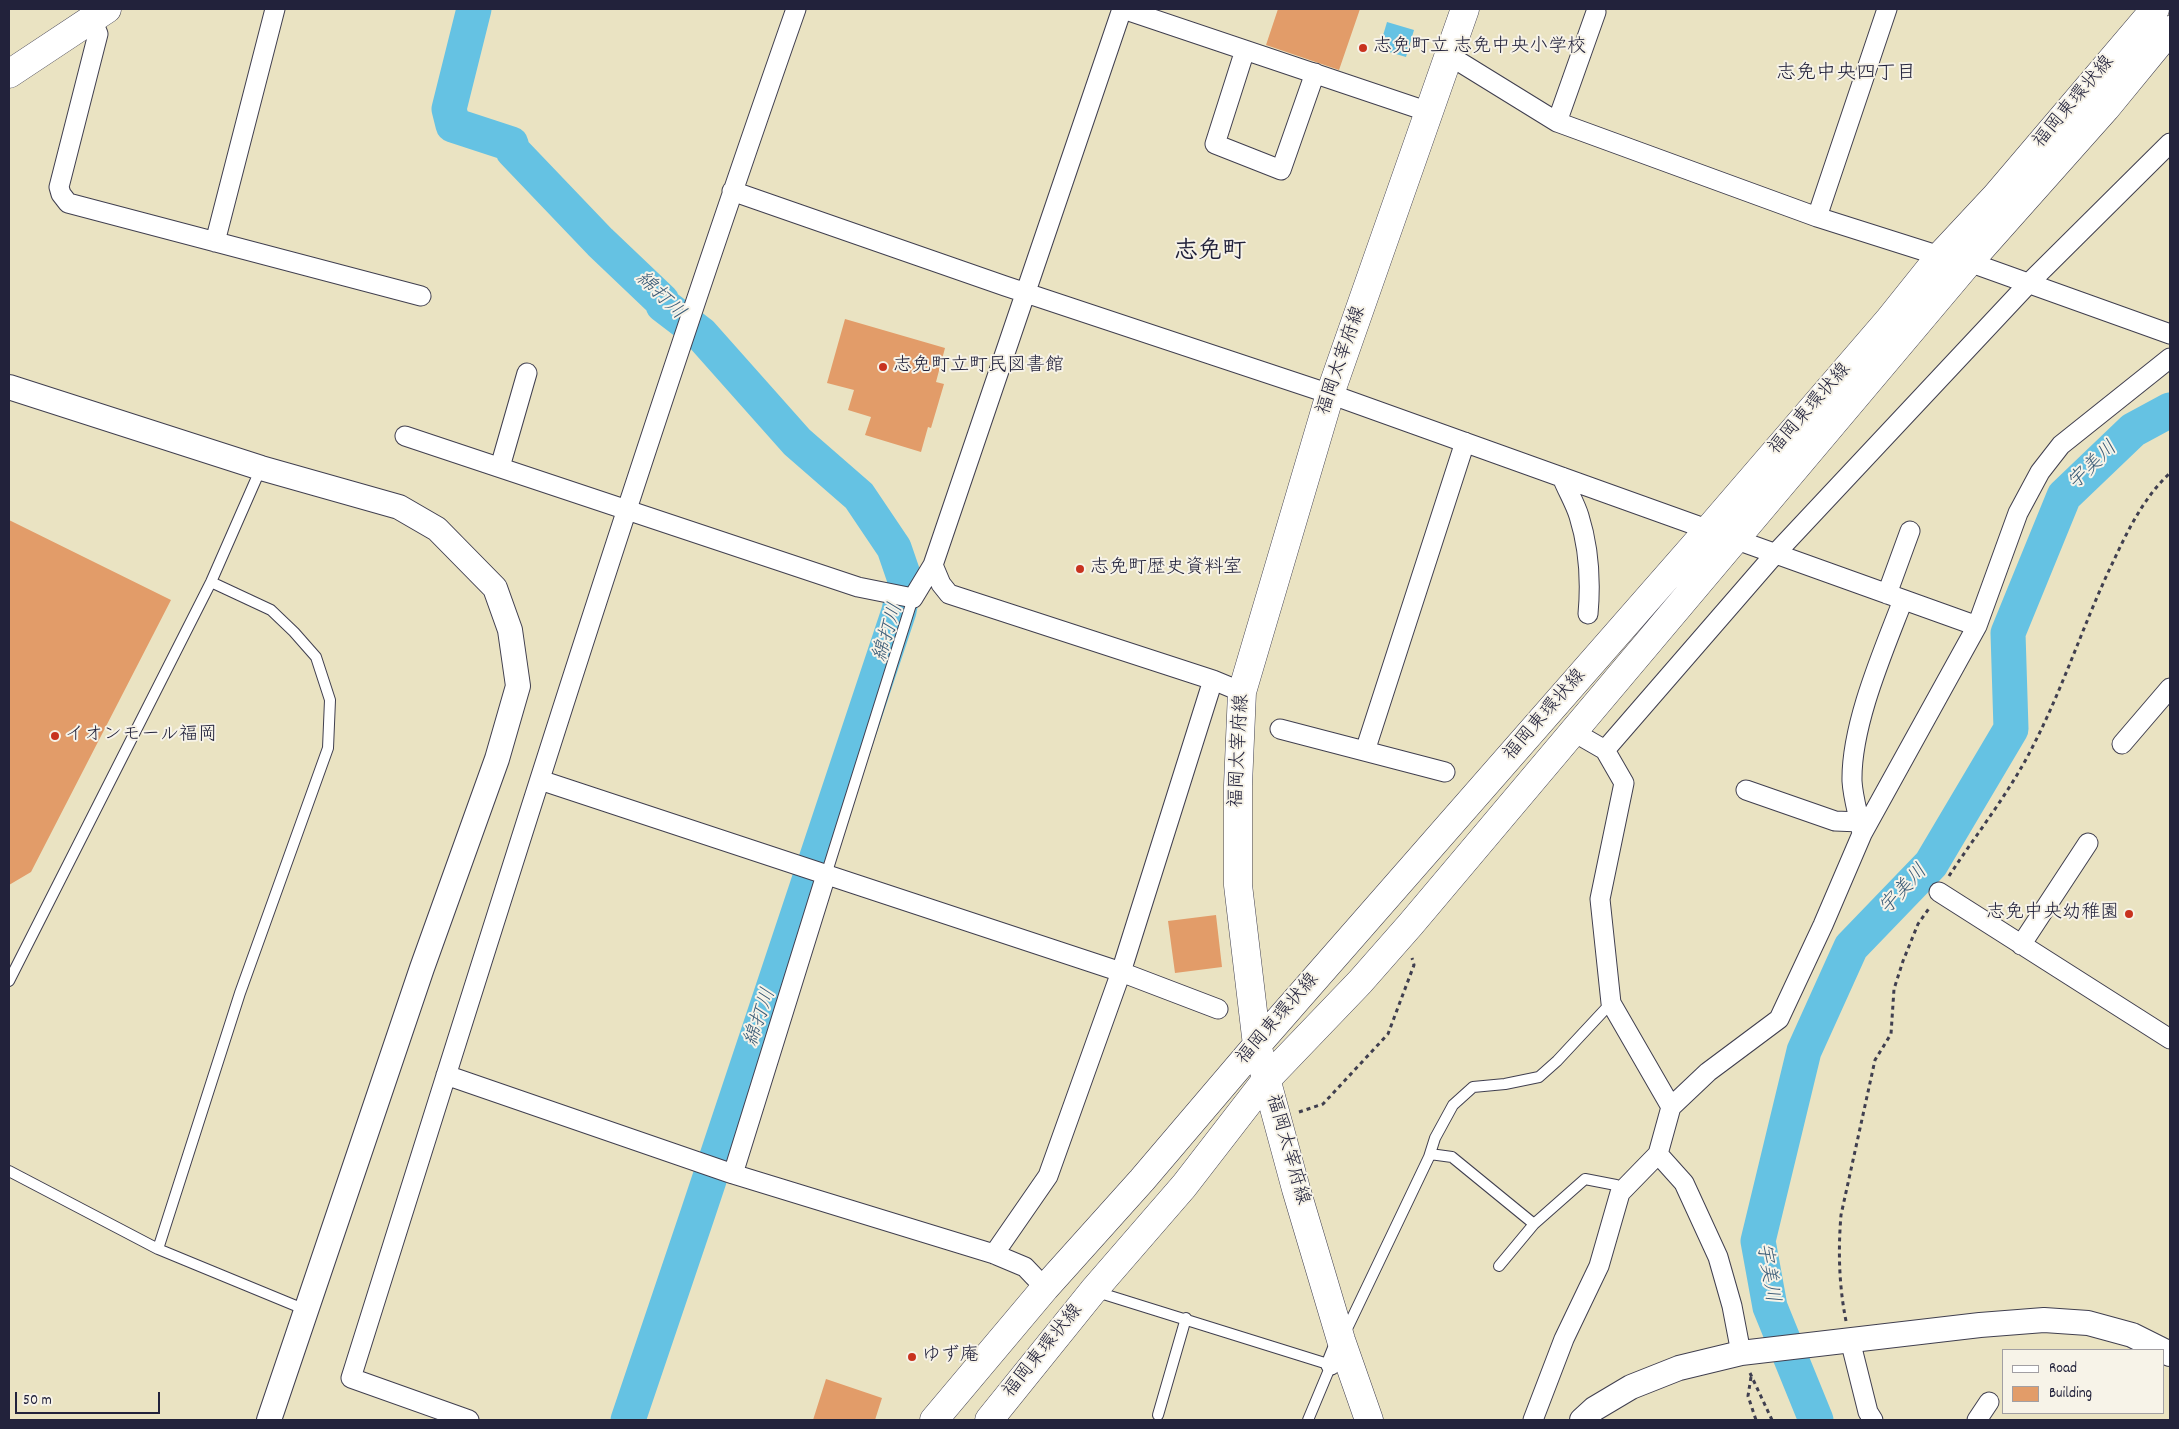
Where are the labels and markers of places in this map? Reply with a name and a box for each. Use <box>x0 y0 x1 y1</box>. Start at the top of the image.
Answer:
place label: 志免町立 志免中央小学校 <box>1373 37 1586 59</box>
marker: 志免町立 志免中央小学校 <box>1357 42 1369 54</box>
place label: 志免町立町民図書館 <box>893 356 1064 378</box>
marker: 志免町立町民図書館 <box>877 361 889 373</box>
place label: 志免町歴史資料室 <box>1090 558 1242 580</box>
marker: 志免町歴史資料室 <box>1074 563 1086 575</box>
place label: イオンモール福岡 <box>65 725 217 747</box>
marker: イオンモール福岡 <box>49 730 61 742</box>
place label: 志免中央幼稚園 <box>1986 903 2119 925</box>
marker: 志免中央幼稚園 <box>2123 908 2135 920</box>
place label: ゆず庵 <box>922 1346 979 1368</box>
marker: ゆず庵 <box>906 1351 918 1363</box>

